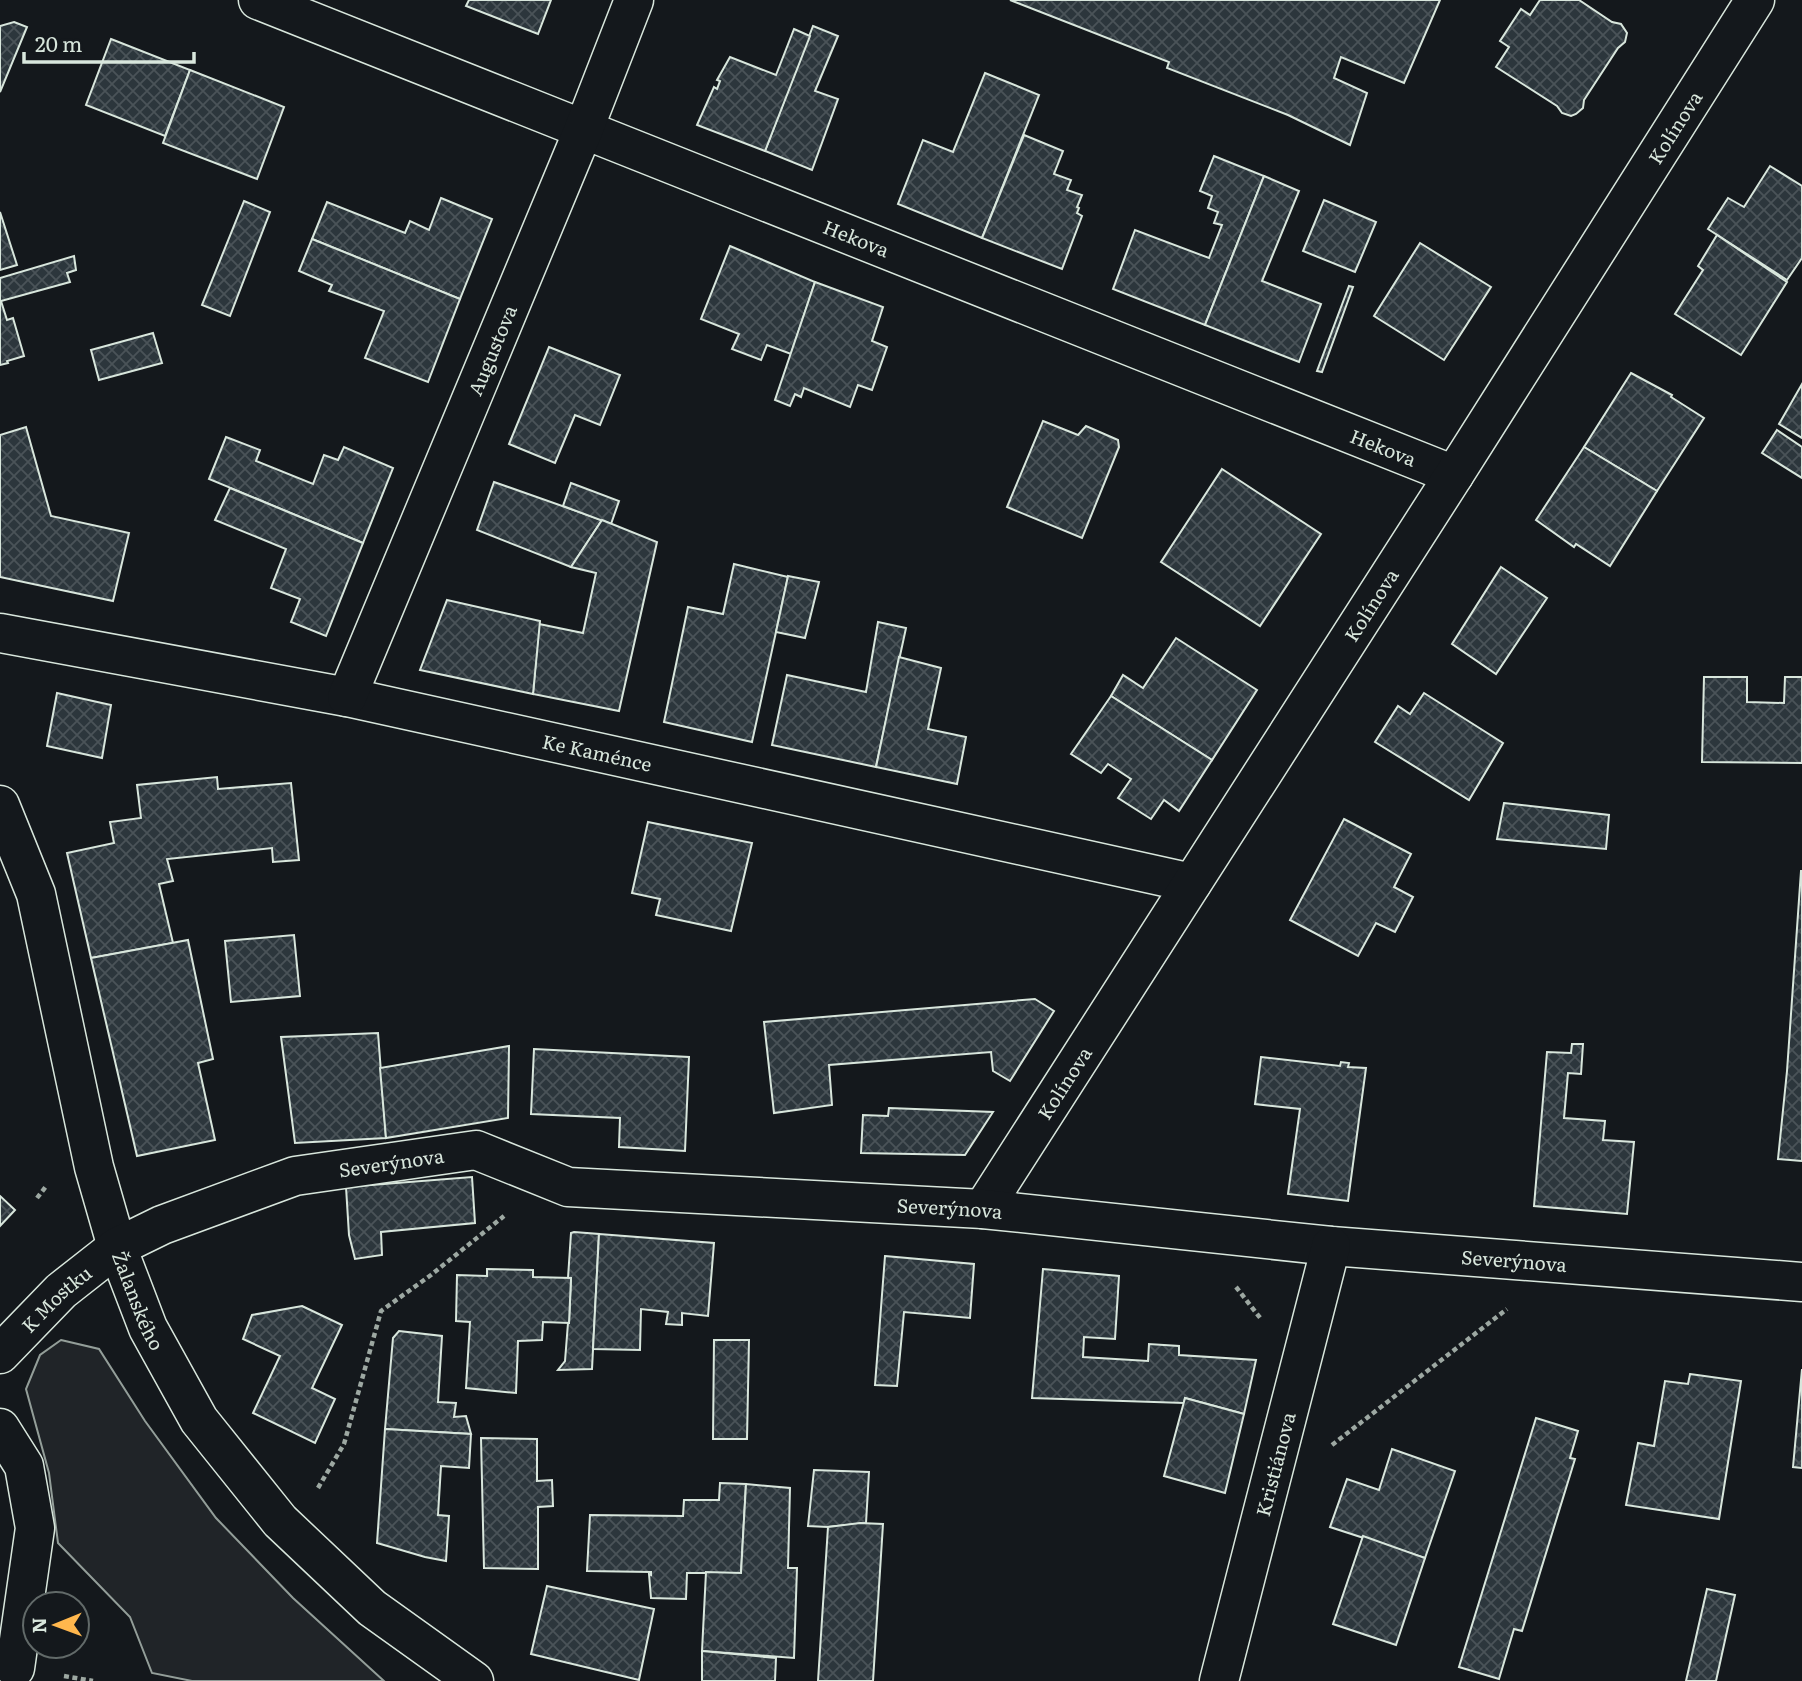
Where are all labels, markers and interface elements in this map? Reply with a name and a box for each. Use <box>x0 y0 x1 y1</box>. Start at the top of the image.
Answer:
scale bar <box>24 21 194 65</box>
text: 20 m <box>35 27 82 58</box>
street label: Kolínova <box>1641 84 1709 169</box>
street label: Hekova <box>819 212 894 264</box>
street label: Augustova <box>460 300 523 400</box>
street label: Hekova <box>1346 421 1421 473</box>
street label: Kolínova <box>1337 562 1405 647</box>
street label: Ke Kaménce <box>540 726 655 778</box>
street label: Kolínova <box>1030 1040 1098 1125</box>
street label: Severýnova <box>337 1141 446 1184</box>
street label: Severýnova <box>896 1190 1005 1225</box>
street label: Severýnova <box>1460 1242 1569 1278</box>
street label: Žalanského <box>106 1247 172 1355</box>
street label: K Mostku <box>15 1258 97 1338</box>
street label: Kristiánova <box>1248 1408 1302 1519</box>
north arrow <box>21 1590 91 1660</box>
text: N <box>24 1617 52 1634</box>

